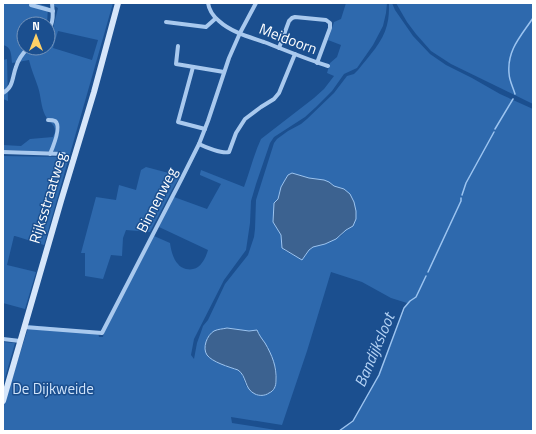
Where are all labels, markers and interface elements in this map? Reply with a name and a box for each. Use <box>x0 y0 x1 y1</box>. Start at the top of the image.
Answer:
north arrow <box>16 16 56 56</box>
street label: Meidoorn <box>256 17 320 60</box>
text: N <box>32 18 40 34</box>
street label: Rijksstraatweg <box>23 149 72 246</box>
street label: Binnenweg <box>130 163 183 237</box>
water label: Bandijksloot <box>348 308 401 391</box>
park label: De Dijkweide <box>12 377 94 400</box>

